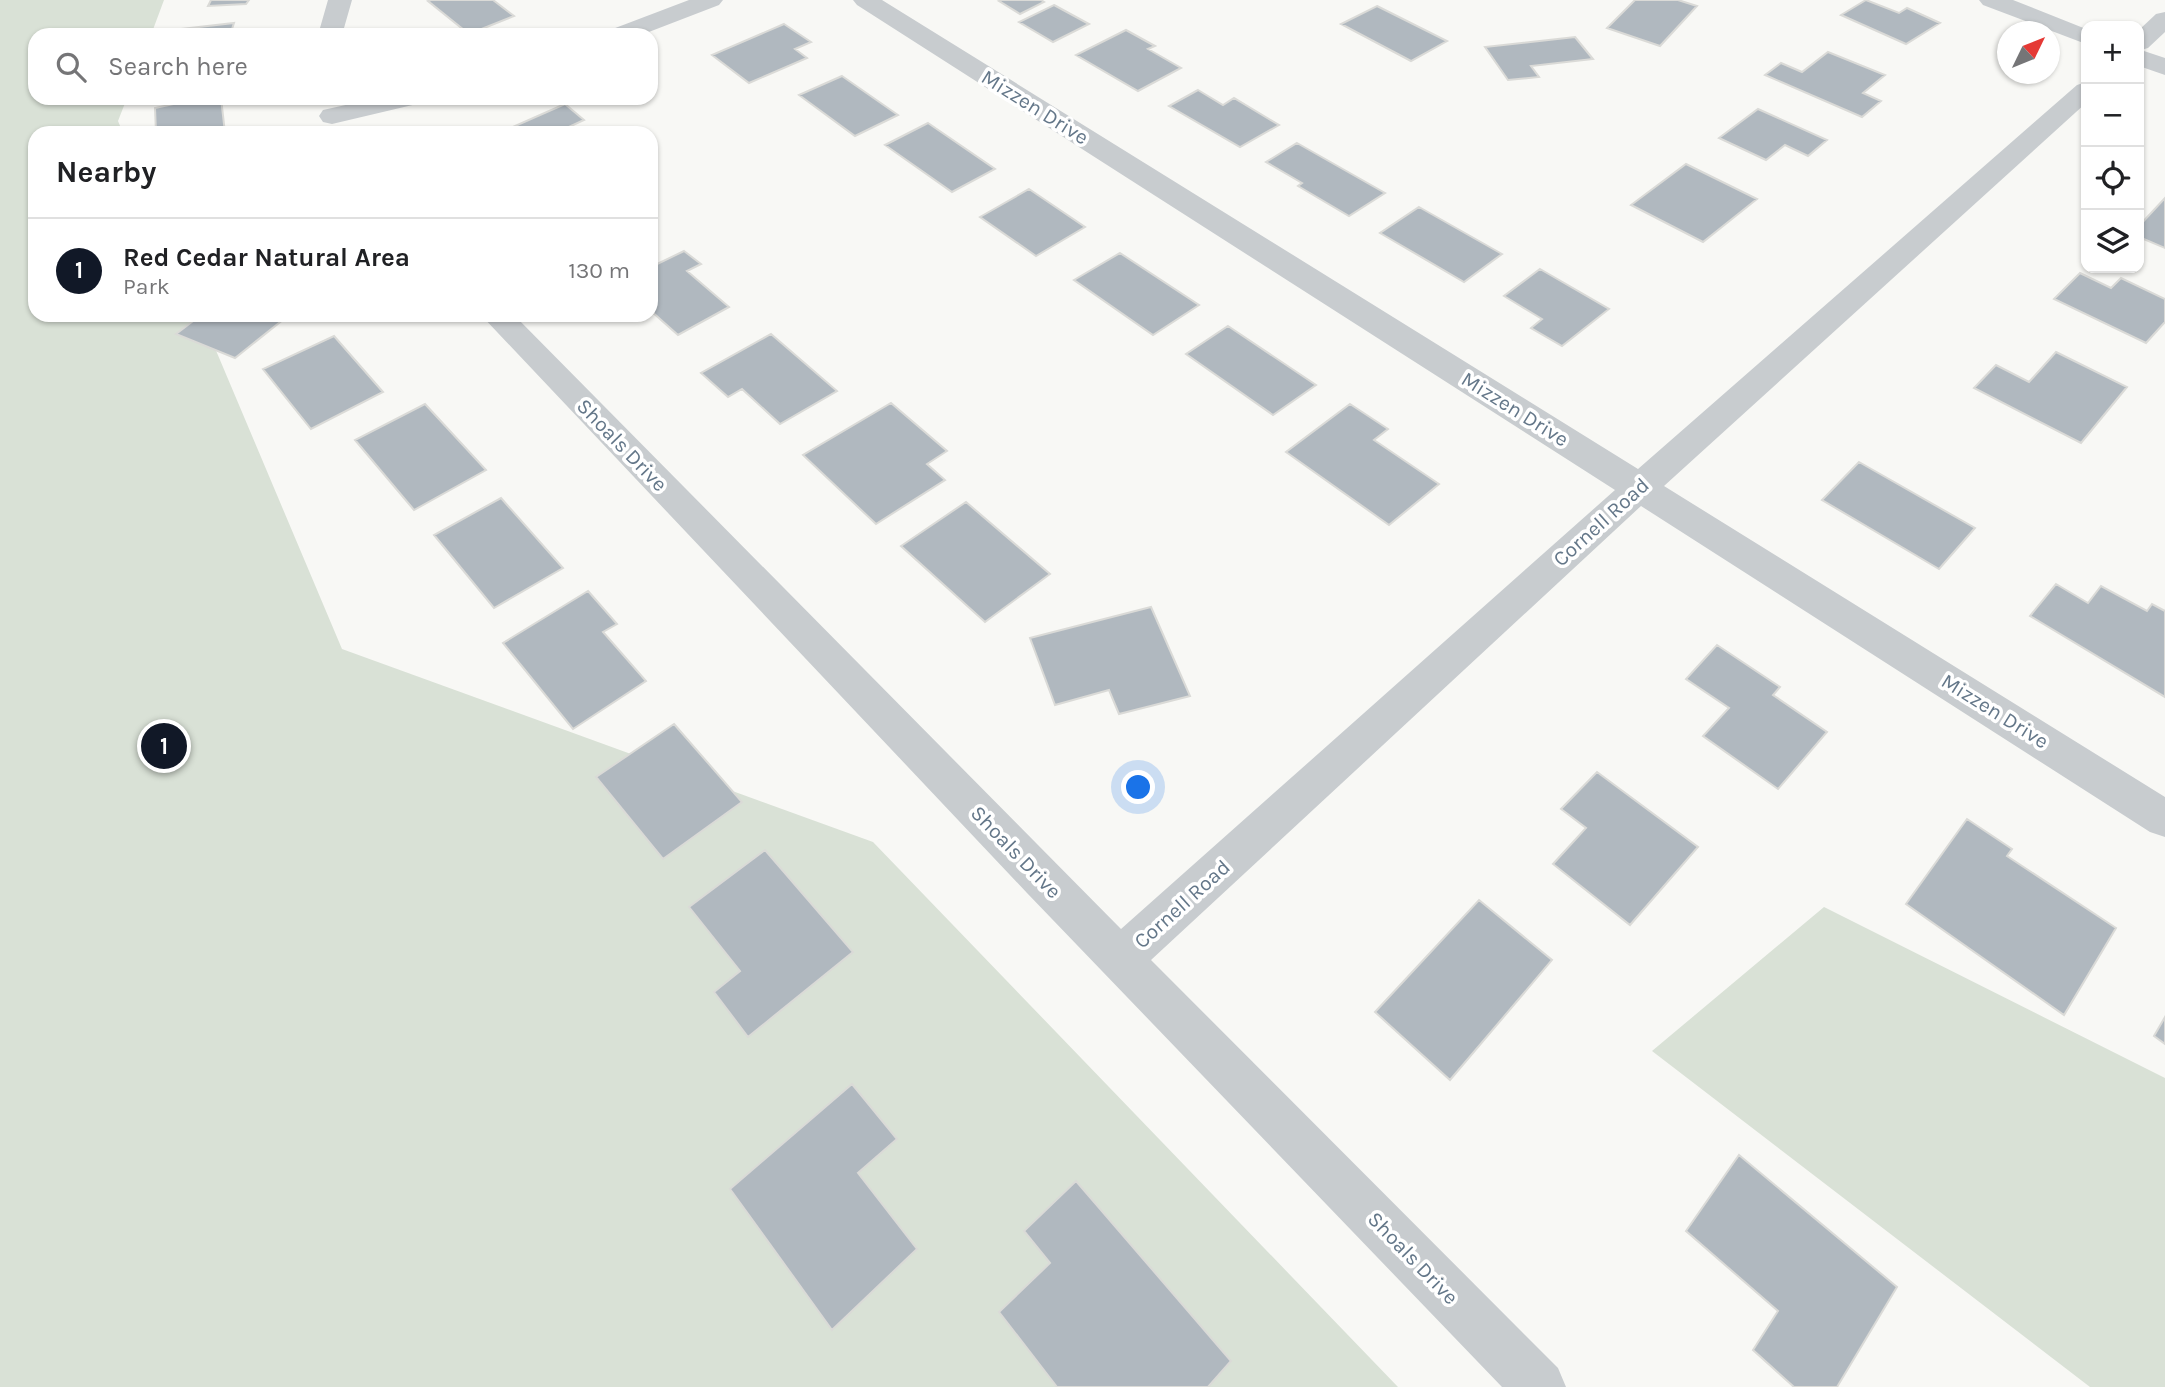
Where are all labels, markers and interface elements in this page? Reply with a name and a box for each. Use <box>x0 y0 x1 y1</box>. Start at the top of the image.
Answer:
north arrow <box>1997 21 2060 84</box>
map controls <box>2081 21 2144 273</box>
button: + <box>2081 21 2144 84</box>
search box <box>28 28 658 105</box>
icon: search <box>52 48 90 86</box>
text: Search here <box>108 51 248 82</box>
street label: Mizzen Drive <box>977 65 1093 149</box>
button: − <box>2081 84 2144 147</box>
button: locate <box>2081 147 2144 210</box>
text: Nearby <box>56 154 156 190</box>
button: layers <box>2081 210 2144 273</box>
text: Red Cedar Natural Area <box>123 242 410 273</box>
text: 1 <box>75 257 83 284</box>
text: 130 m <box>568 257 630 284</box>
text: Park <box>123 273 170 300</box>
street label: Mizzen Drive <box>1457 367 1573 451</box>
street label: Shoals Drive <box>572 394 672 496</box>
street label: Cornell Road <box>1548 473 1654 571</box>
street label: Mizzen Drive <box>1937 669 2053 753</box>
pin: 1 <box>141 720 187 772</box>
your location <box>1121 770 1155 804</box>
street label: Shoals Drive <box>966 801 1066 903</box>
street label: Cornell Road <box>1129 855 1235 953</box>
street label: Shoals Drive <box>1363 1207 1463 1309</box>

